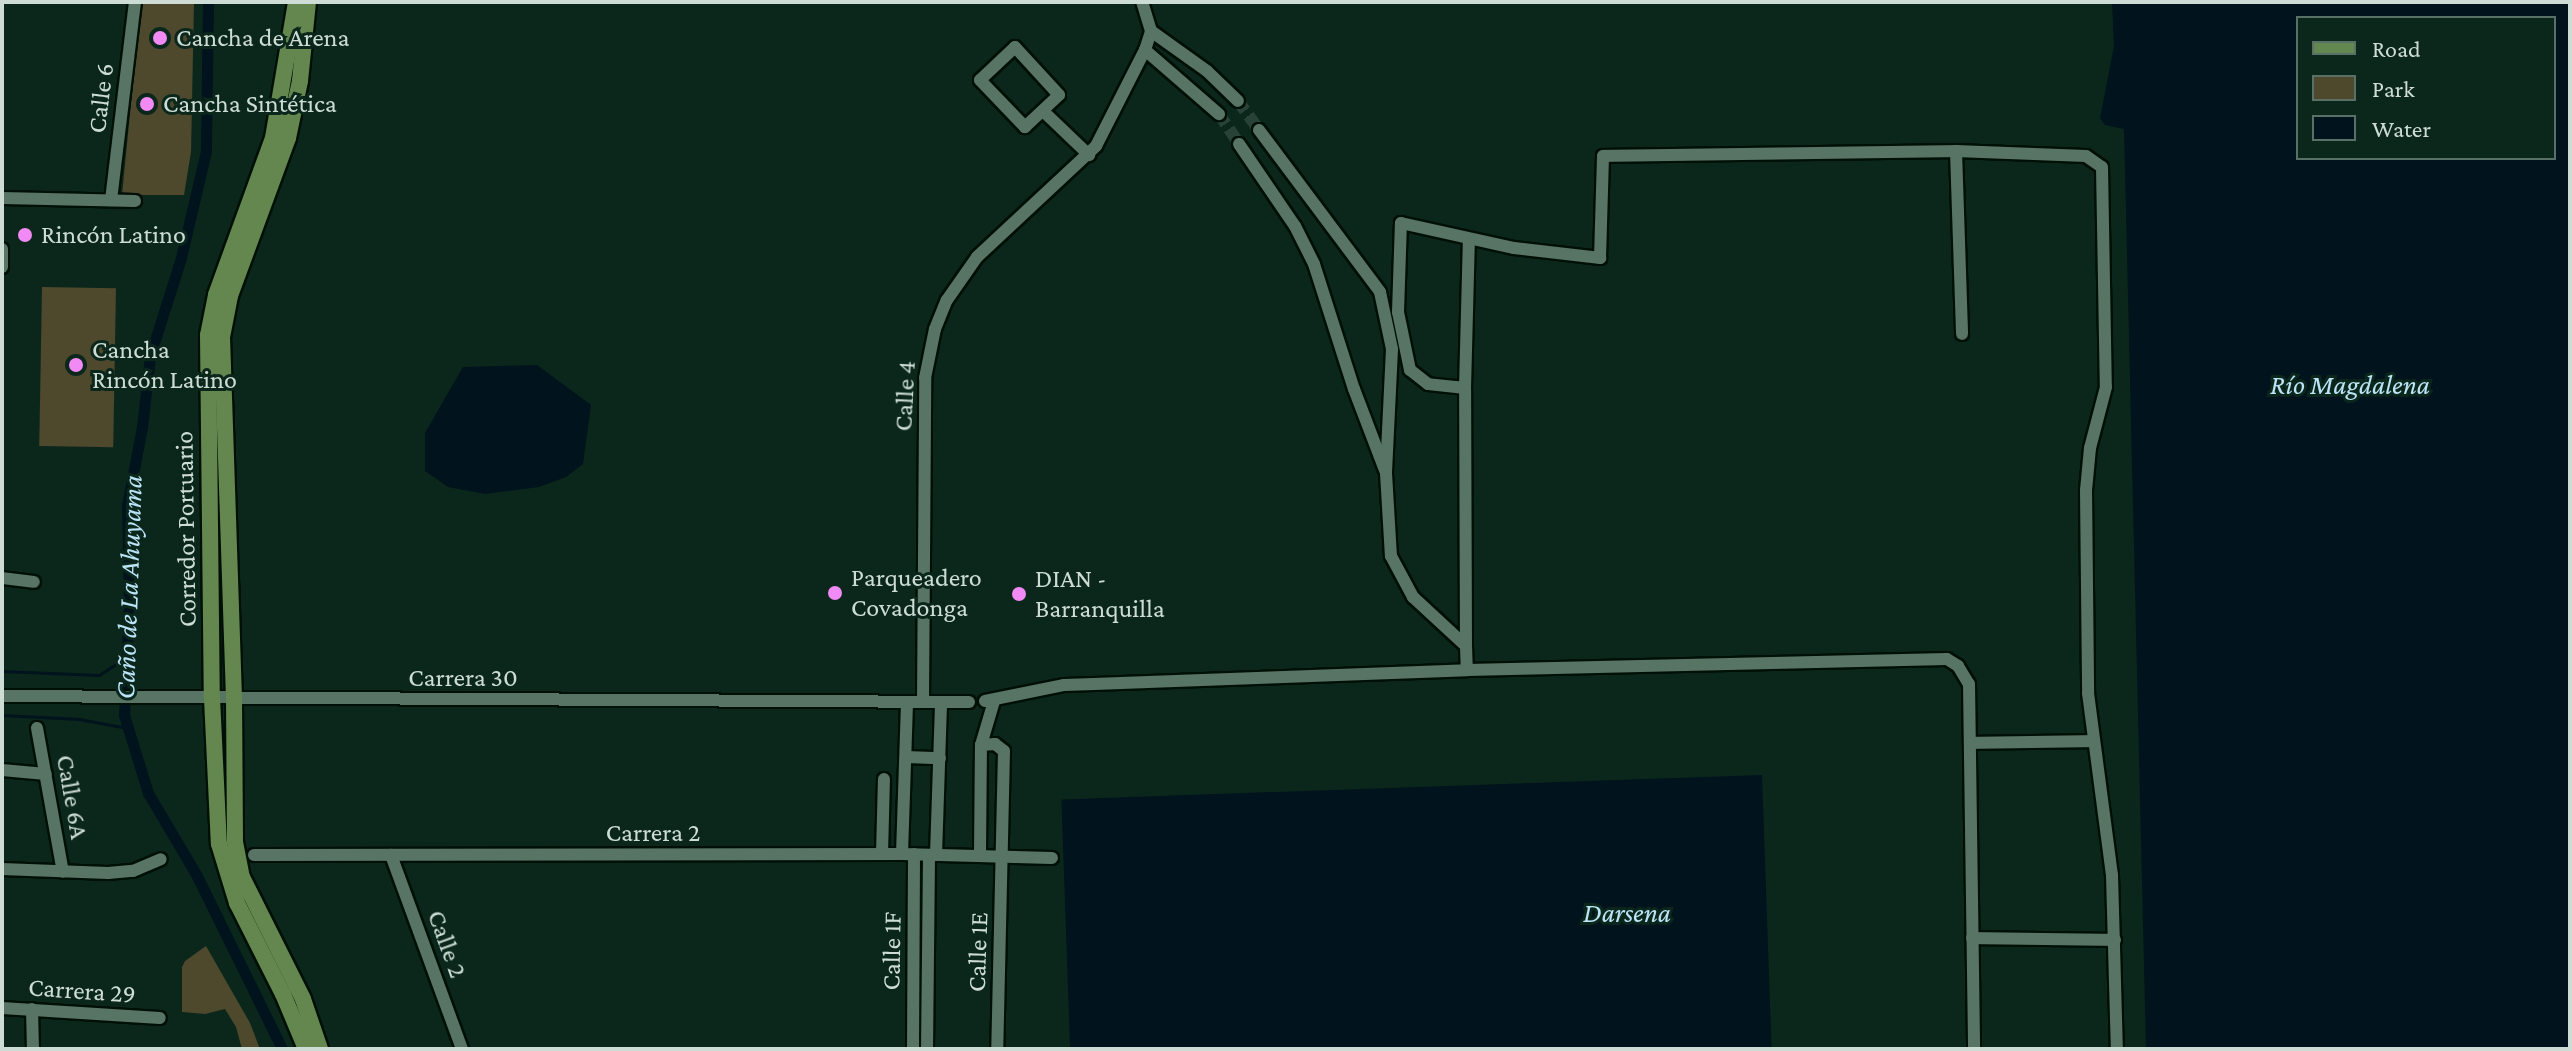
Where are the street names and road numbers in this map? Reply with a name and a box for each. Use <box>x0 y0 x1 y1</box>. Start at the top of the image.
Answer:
street label: Calle 6 <box>81 61 121 135</box>
street label: Calle 4 <box>888 360 922 432</box>
street label: Corredor Portuario <box>169 431 203 627</box>
street label: Carrera 30 <box>408 662 518 694</box>
street label: Calle 6A <box>49 752 95 842</box>
street label: Carrera 2 <box>606 817 700 849</box>
street label: Calle 2 <box>420 906 474 982</box>
street label: Calle 1F <box>876 911 908 991</box>
street label: Calle 1E <box>961 912 995 992</box>
street label: Carrera 29 <box>27 972 137 1010</box>

